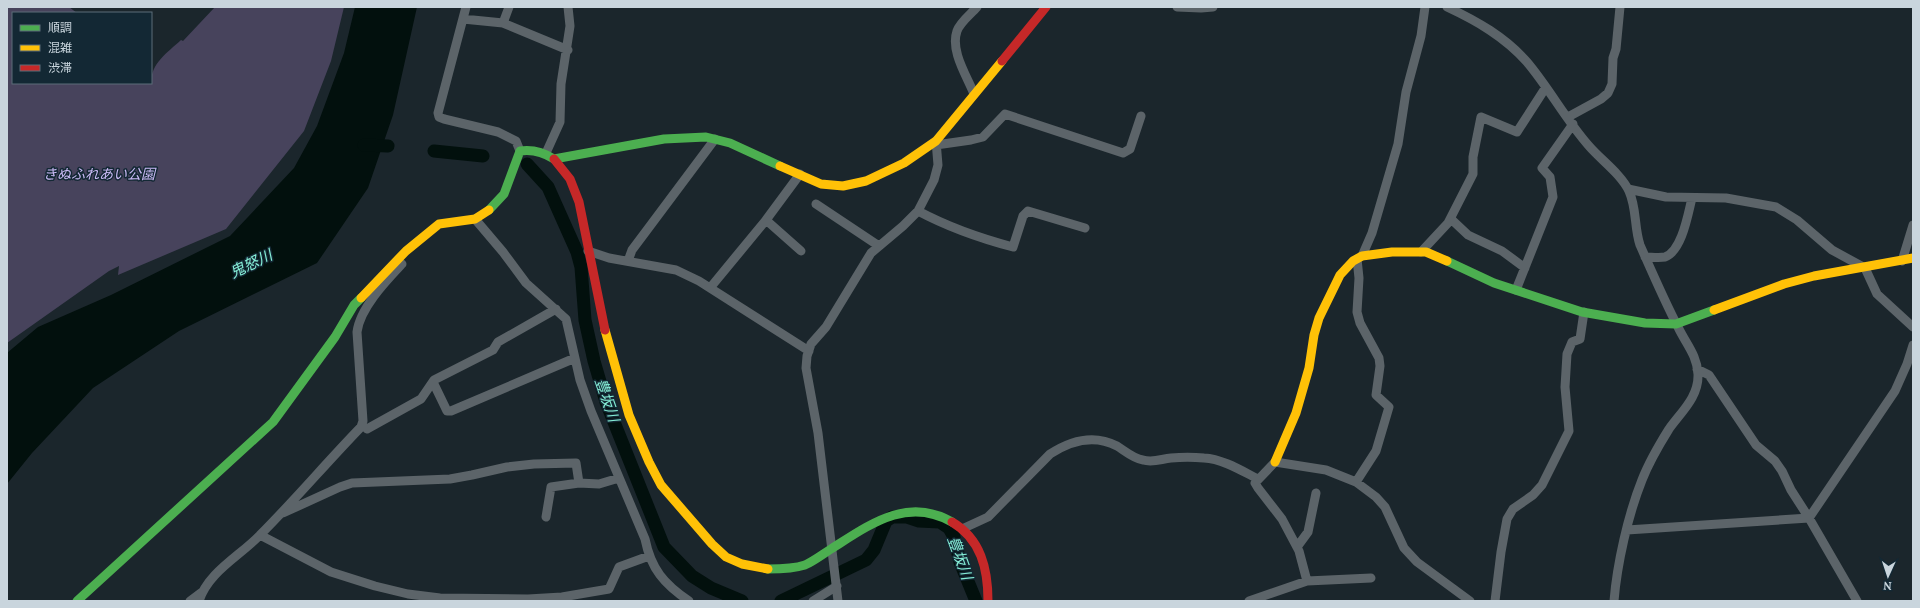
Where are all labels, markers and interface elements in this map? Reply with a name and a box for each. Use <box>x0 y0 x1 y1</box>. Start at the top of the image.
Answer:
legend <box>12 12 152 84</box>
text: 順調 <box>48 20 72 35</box>
text: 混雑 <box>48 40 72 55</box>
text: 渋滞 <box>48 60 72 75</box>
park label: きぬふれあい公園 <box>43 165 157 183</box>
water label: 鬼怒川 <box>226 244 277 282</box>
water label: 豊坂川 <box>591 375 624 426</box>
water label: 豊坂川 <box>944 533 978 584</box>
north arrow <box>1868 556 1908 596</box>
text: N <box>1882 579 1892 593</box>

